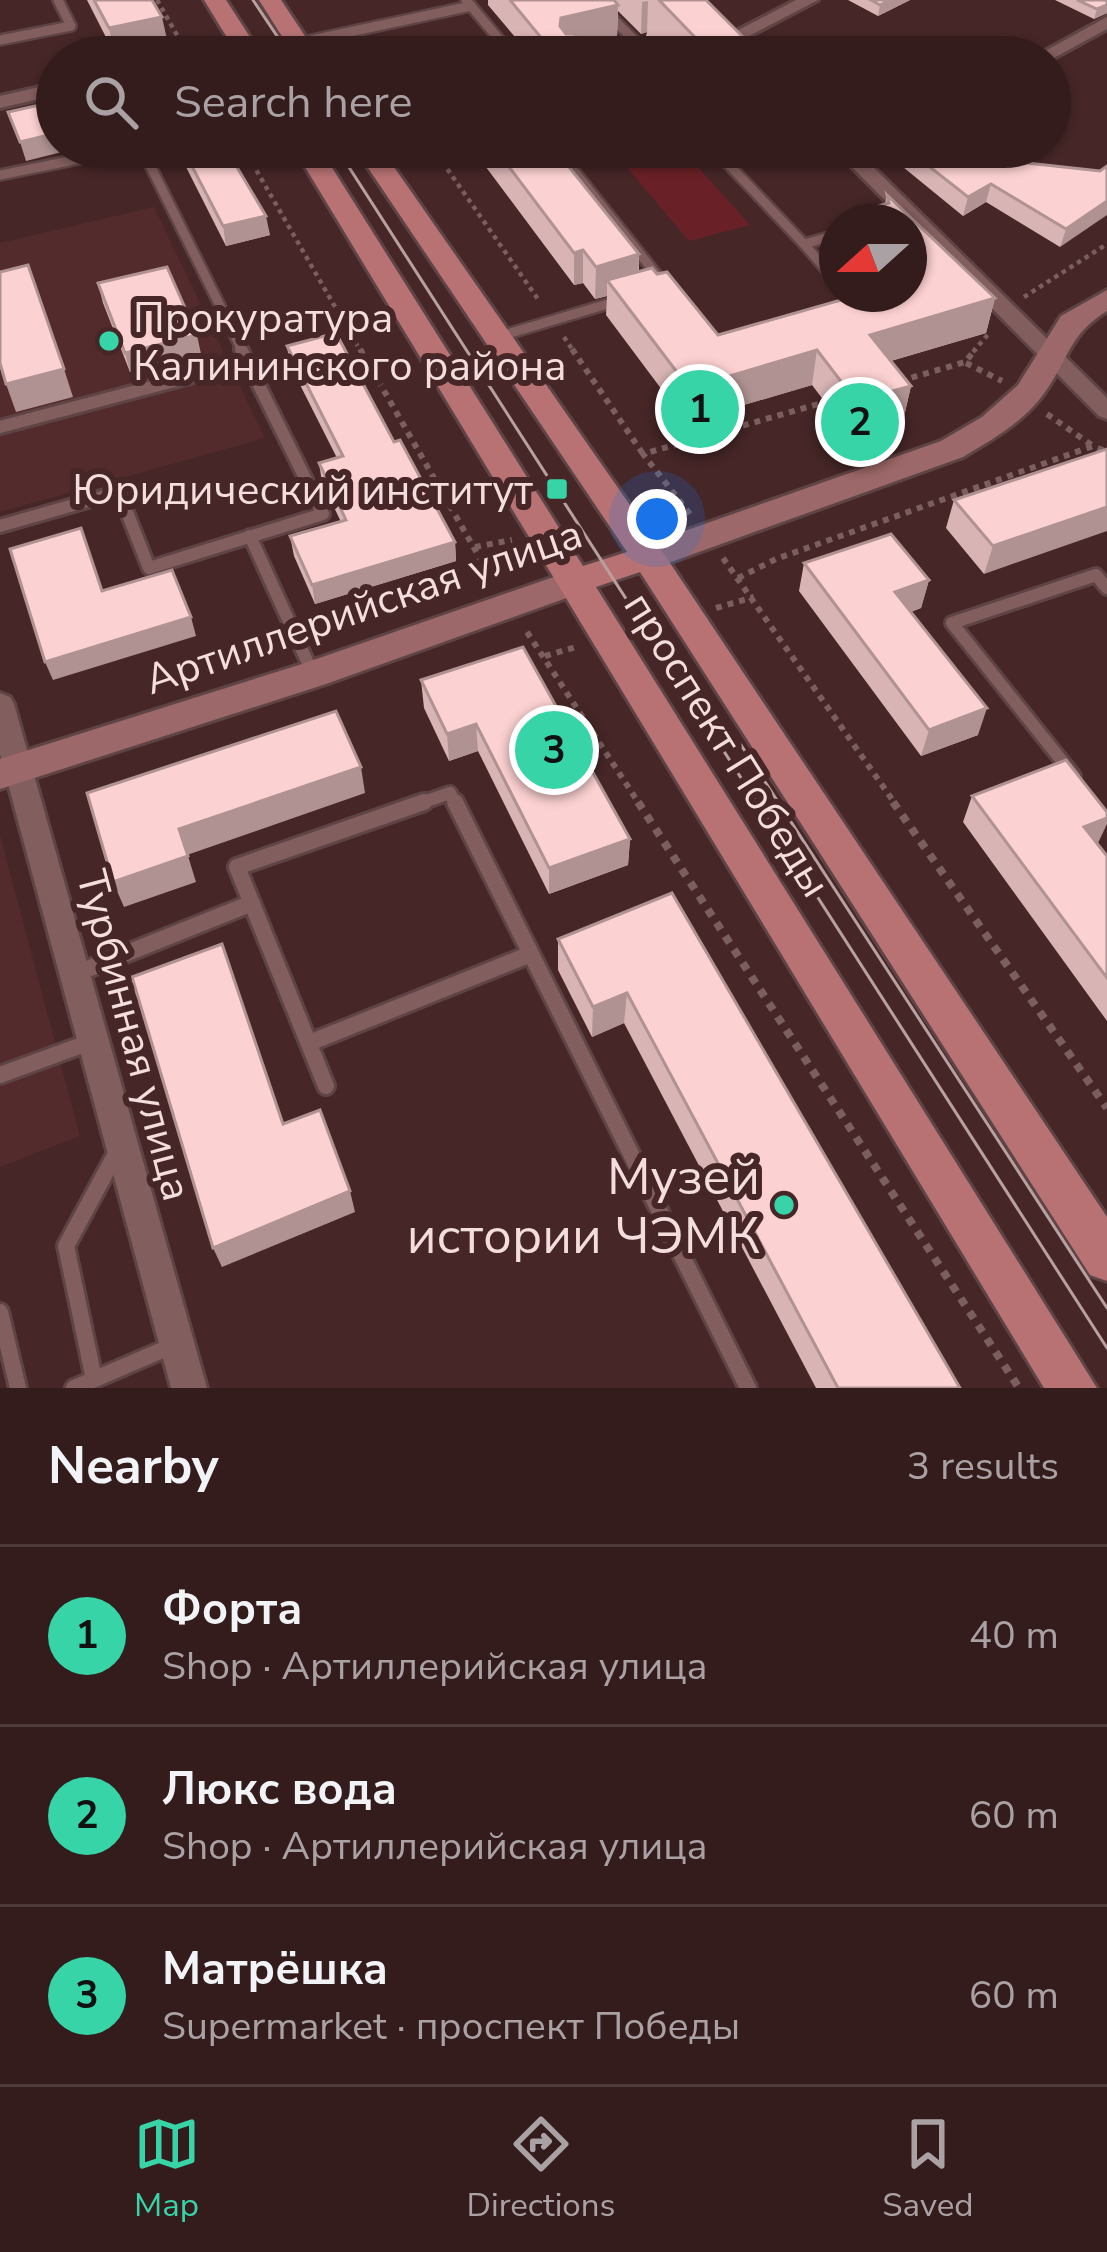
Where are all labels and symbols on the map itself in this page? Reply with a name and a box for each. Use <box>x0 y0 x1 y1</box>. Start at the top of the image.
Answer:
north arrow <box>819 204 927 312</box>
place label: Прокуратура Калининского района <box>133 290 567 395</box>
marker: Прокуратура Калининского района <box>96 328 122 354</box>
pin: 1 <box>661 364 739 454</box>
pin: 2 <box>821 377 899 467</box>
place label: Юридический институт <box>72 462 533 519</box>
marker: Юридический институт <box>544 476 570 502</box>
your location <box>627 489 687 549</box>
street label: Артиллерийская улица <box>137 506 590 709</box>
street label: проспект Победы <box>610 582 843 908</box>
pin: 3 <box>515 705 593 795</box>
street label: Турбинная улица <box>62 864 205 1207</box>
place label: Музей истории ЧЭМК <box>407 1142 760 1271</box>
marker: Музей истории ЧЭМК <box>771 1192 797 1218</box>

